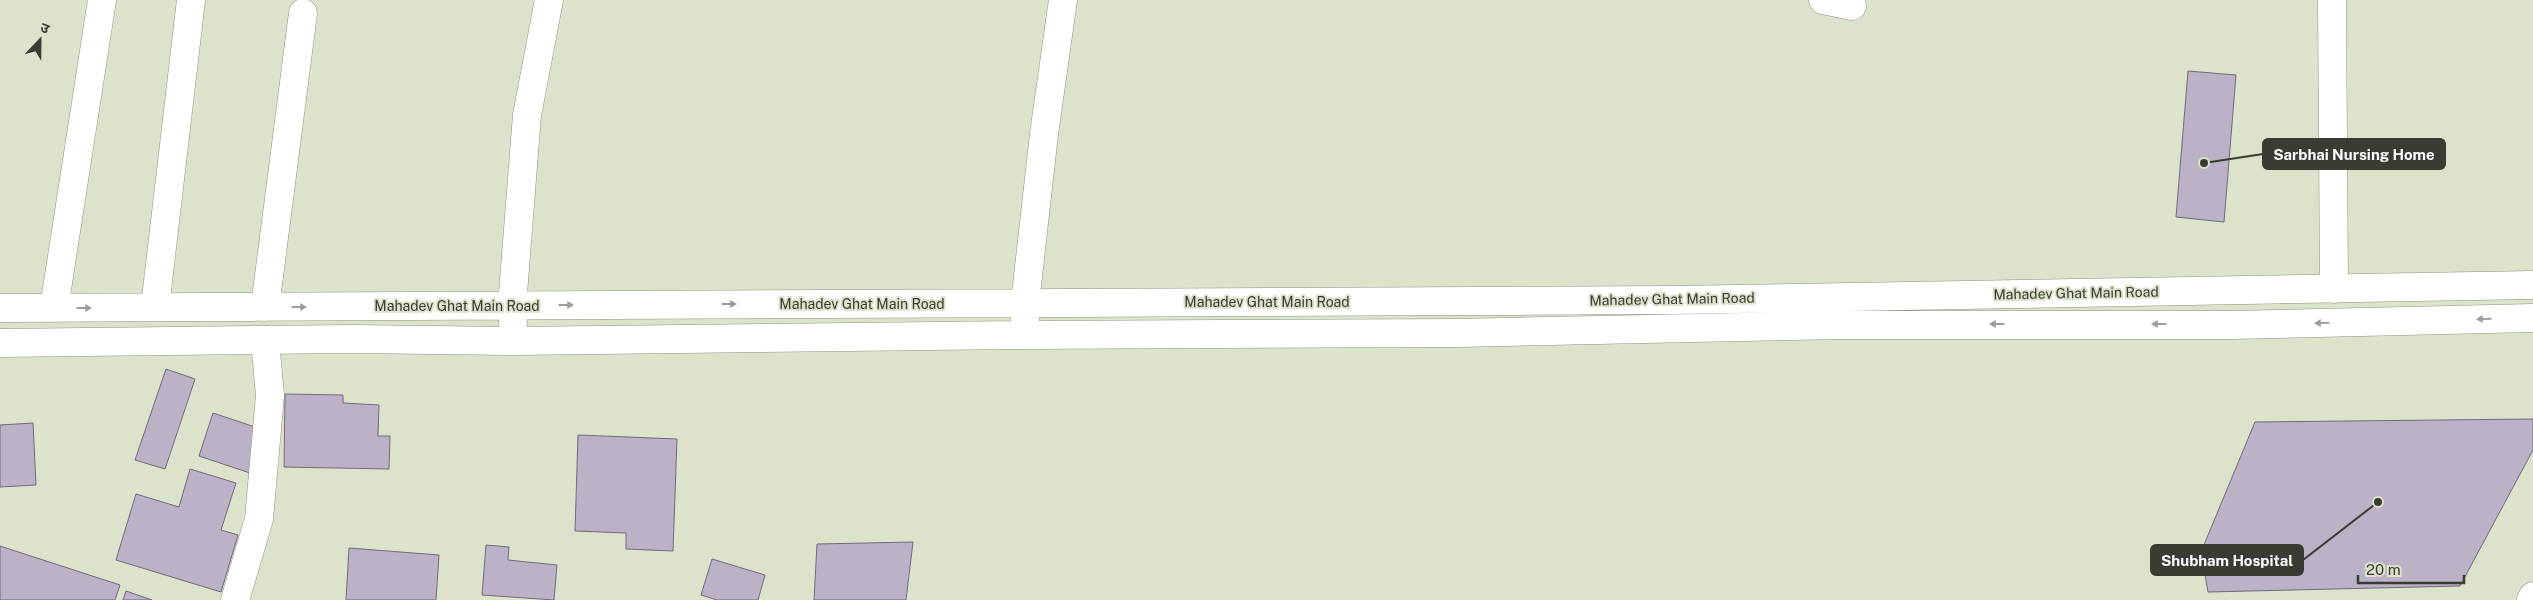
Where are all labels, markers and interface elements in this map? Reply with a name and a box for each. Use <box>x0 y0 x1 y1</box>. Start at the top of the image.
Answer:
north arrow <box>15 15 65 65</box>
text: उ <box>38 19 52 37</box>
callout: Sarbhai Nursing Home <box>2263 139 2445 169</box>
text: Sarbhai Nursing Home <box>2273 146 2435 163</box>
street label: Mahadev Ghat Main Road <box>1993 284 2159 302</box>
street label: Mahadev Ghat Main Road <box>1589 290 1755 308</box>
street label: Mahadev Ghat Main Road <box>1184 294 1350 310</box>
street label: Mahadev Ghat Main Road <box>779 296 945 312</box>
street label: Mahadev Ghat Main Road <box>374 298 540 314</box>
one-way arrow <box>721 300 737 308</box>
one-way arrow <box>558 301 574 309</box>
one-way arrow <box>76 303 92 311</box>
one-way arrow <box>291 303 307 311</box>
one-way arrow <box>2476 315 2492 323</box>
one-way arrow <box>2314 319 2330 327</box>
one-way arrow <box>1989 320 2005 328</box>
one-way arrow <box>2151 320 2167 328</box>
callout: Shubham Hospital <box>2151 545 2303 575</box>
text: Shubham Hospital <box>2161 552 2293 569</box>
scale bar <box>2358 552 2464 584</box>
text: 20 m <box>2366 561 2401 578</box>

